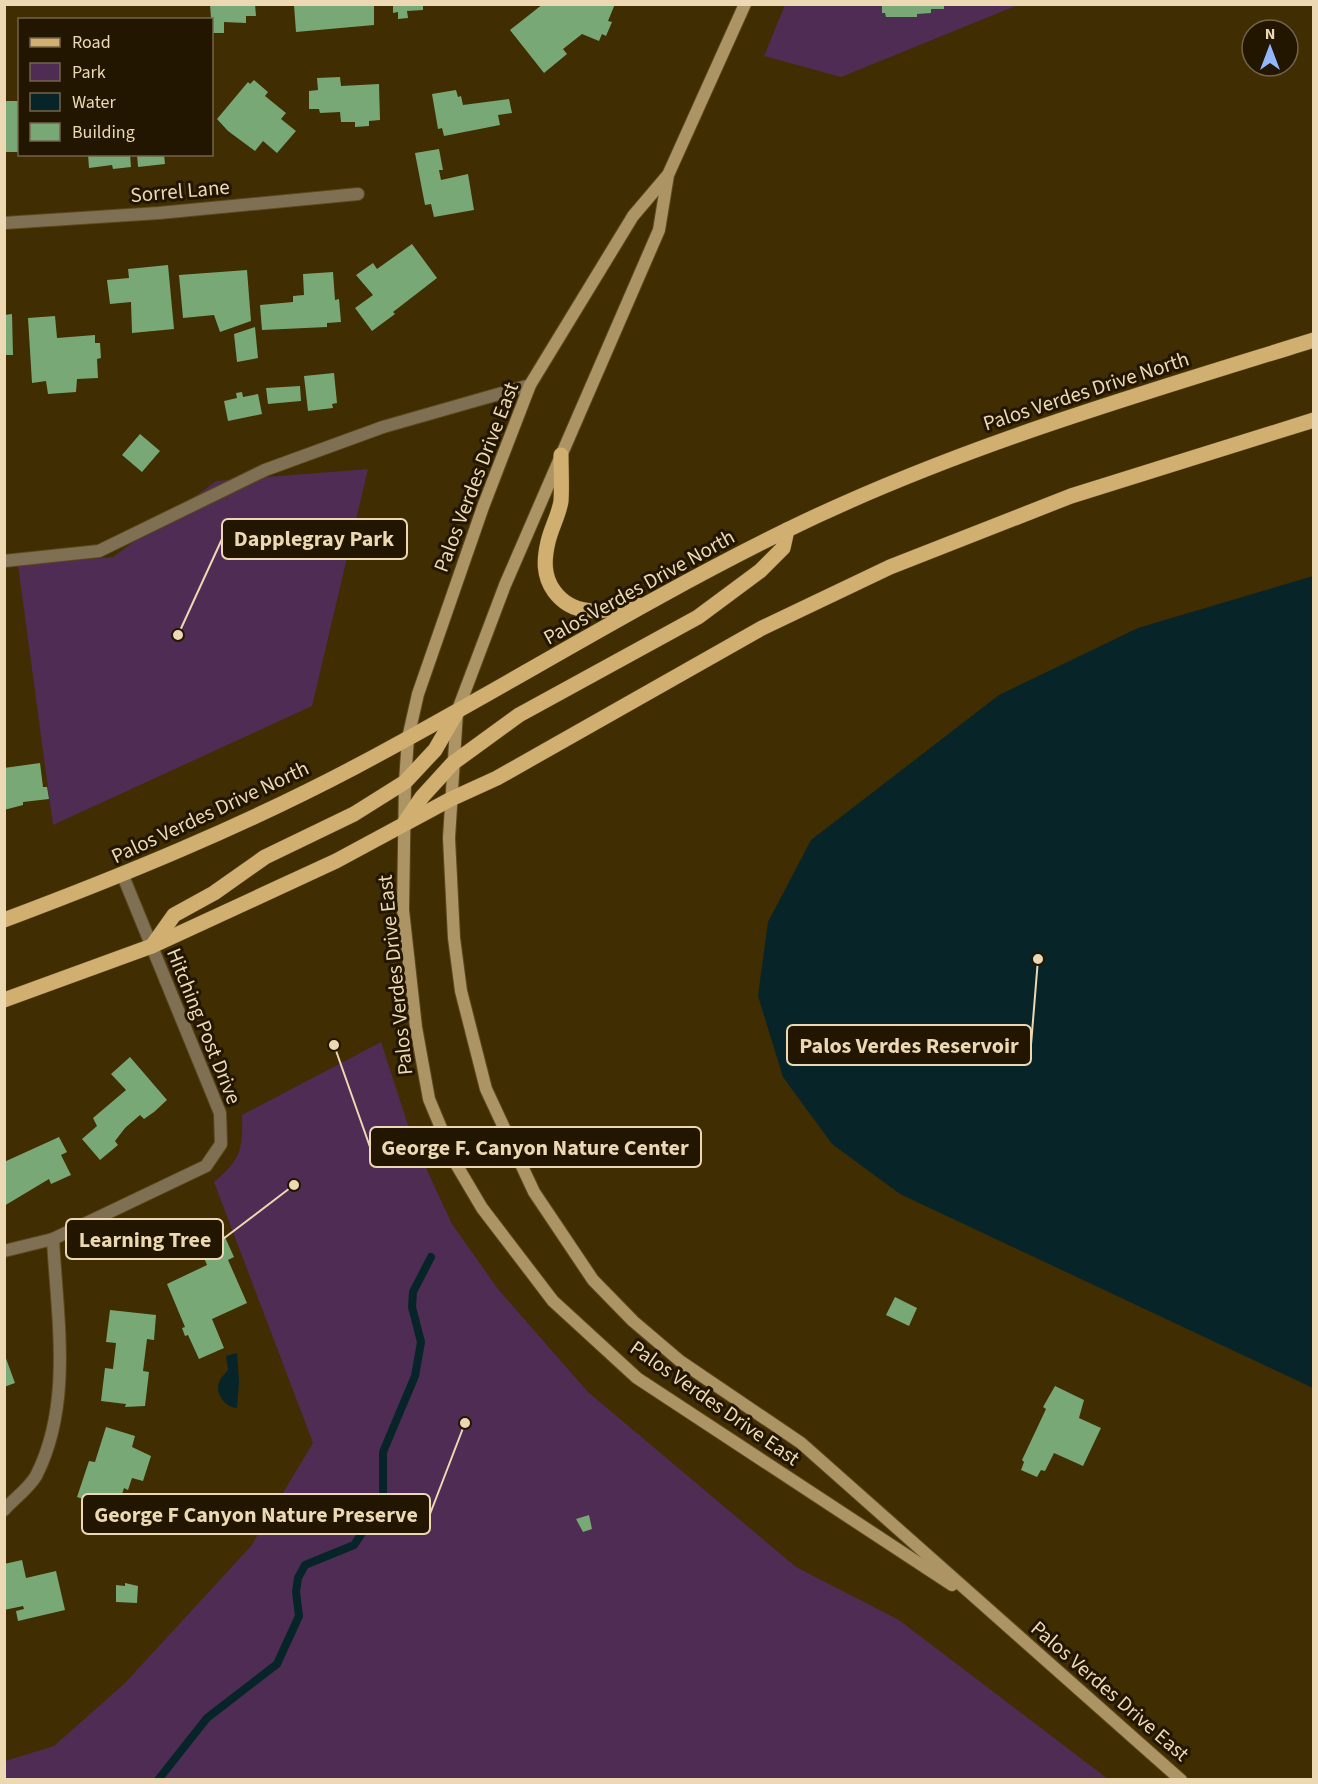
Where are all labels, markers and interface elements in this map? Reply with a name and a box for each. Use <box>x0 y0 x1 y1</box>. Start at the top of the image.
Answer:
legend <box>18 18 213 156</box>
north arrow <box>1240 18 1300 78</box>
text: N <box>1265 23 1275 45</box>
text: Road <box>72 30 111 55</box>
text: Park <box>72 60 106 85</box>
text: Water <box>72 90 116 115</box>
text: Building <box>72 120 135 145</box>
street label: Sorrel Lane <box>129 172 231 210</box>
street label: Palos Verdes Drive North <box>979 344 1193 438</box>
street label: Palos Verdes Drive East <box>426 378 526 576</box>
callout: Dapplegray Park <box>222 519 407 559</box>
street label: Palos Verdes Drive North <box>538 522 740 652</box>
text: Dapplegray Park <box>234 523 394 555</box>
street label: Palos Verdes Drive North <box>106 753 314 871</box>
street label: Palos Verdes Drive East <box>370 873 420 1077</box>
street label: Hitching Post Drive <box>159 943 249 1109</box>
callout: Palos Verdes Reservoir <box>787 1025 1031 1065</box>
text: Palos Verdes Reservoir <box>799 1030 1019 1062</box>
callout: George F. Canyon Nature Center <box>370 1127 701 1167</box>
text: George F. Canyon Nature Center <box>381 1132 689 1164</box>
callout: Learning Tree <box>66 1219 223 1259</box>
text: Learning Tree <box>79 1224 211 1256</box>
street label: Palos Verdes Drive East <box>624 1333 806 1473</box>
callout: George F Canyon Nature Preserve <box>82 1494 430 1534</box>
text: George F Canyon Nature Preserve <box>94 1499 418 1531</box>
street label: Palos Verdes Drive East <box>1024 1614 1196 1768</box>

